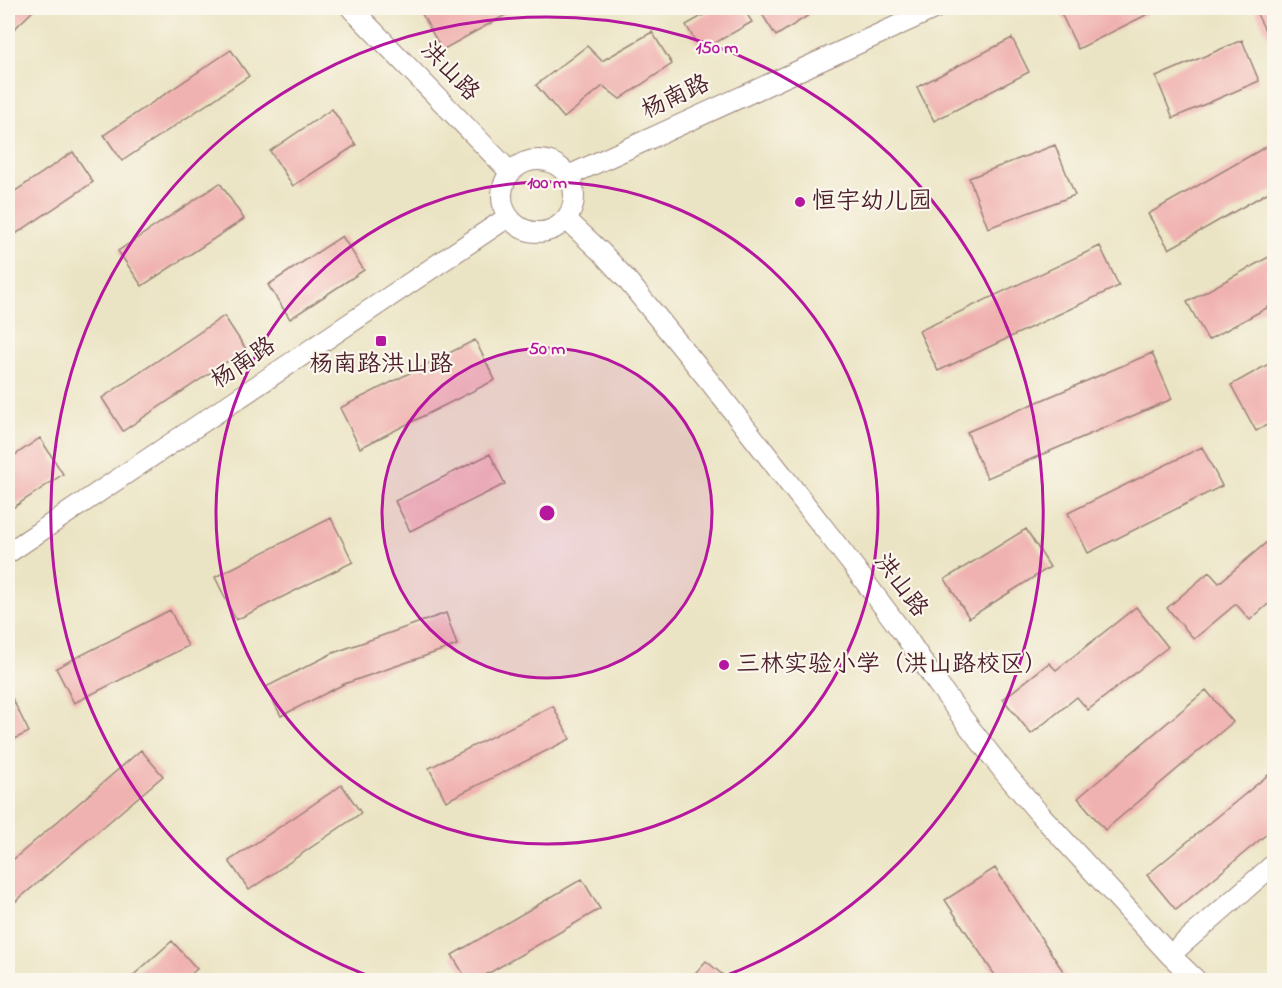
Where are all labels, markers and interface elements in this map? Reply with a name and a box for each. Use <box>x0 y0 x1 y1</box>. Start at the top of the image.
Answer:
street label: 洪山路 <box>411 34 487 110</box>
text: 150 m <box>696 36 738 62</box>
street label: 杨南路 <box>636 67 716 129</box>
text: 100 m <box>527 171 567 197</box>
place label: 恒宇幼儿园 <box>812 185 932 220</box>
marker: 恒宇幼儿园 <box>793 195 807 209</box>
street label: 杨南路 <box>204 329 284 399</box>
marker: 杨南路洪山路 <box>374 334 388 348</box>
text: 50 m <box>529 337 565 363</box>
place label: 杨南路洪山路 <box>309 348 453 383</box>
centre of rings <box>537 503 557 523</box>
street label: 洪山路 <box>864 547 936 625</box>
place label: 三林实验小学（洪山路校区） <box>736 648 1048 683</box>
marker: 三林实验小学（洪山路校区） <box>717 658 731 672</box>

